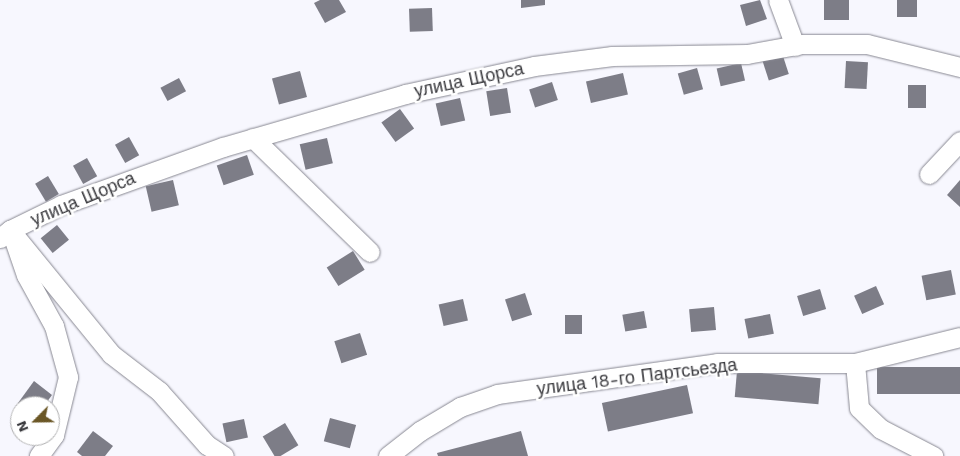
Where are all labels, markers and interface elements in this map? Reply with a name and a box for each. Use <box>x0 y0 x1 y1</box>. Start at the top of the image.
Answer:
street label: улица Щорса <box>412 58 526 102</box>
street label: улица Щорса <box>27 167 139 231</box>
street label: улица 18-го Партсьезда <box>535 354 739 400</box>
north arrow <box>10 396 60 446</box>
text: N <box>13 419 32 434</box>

